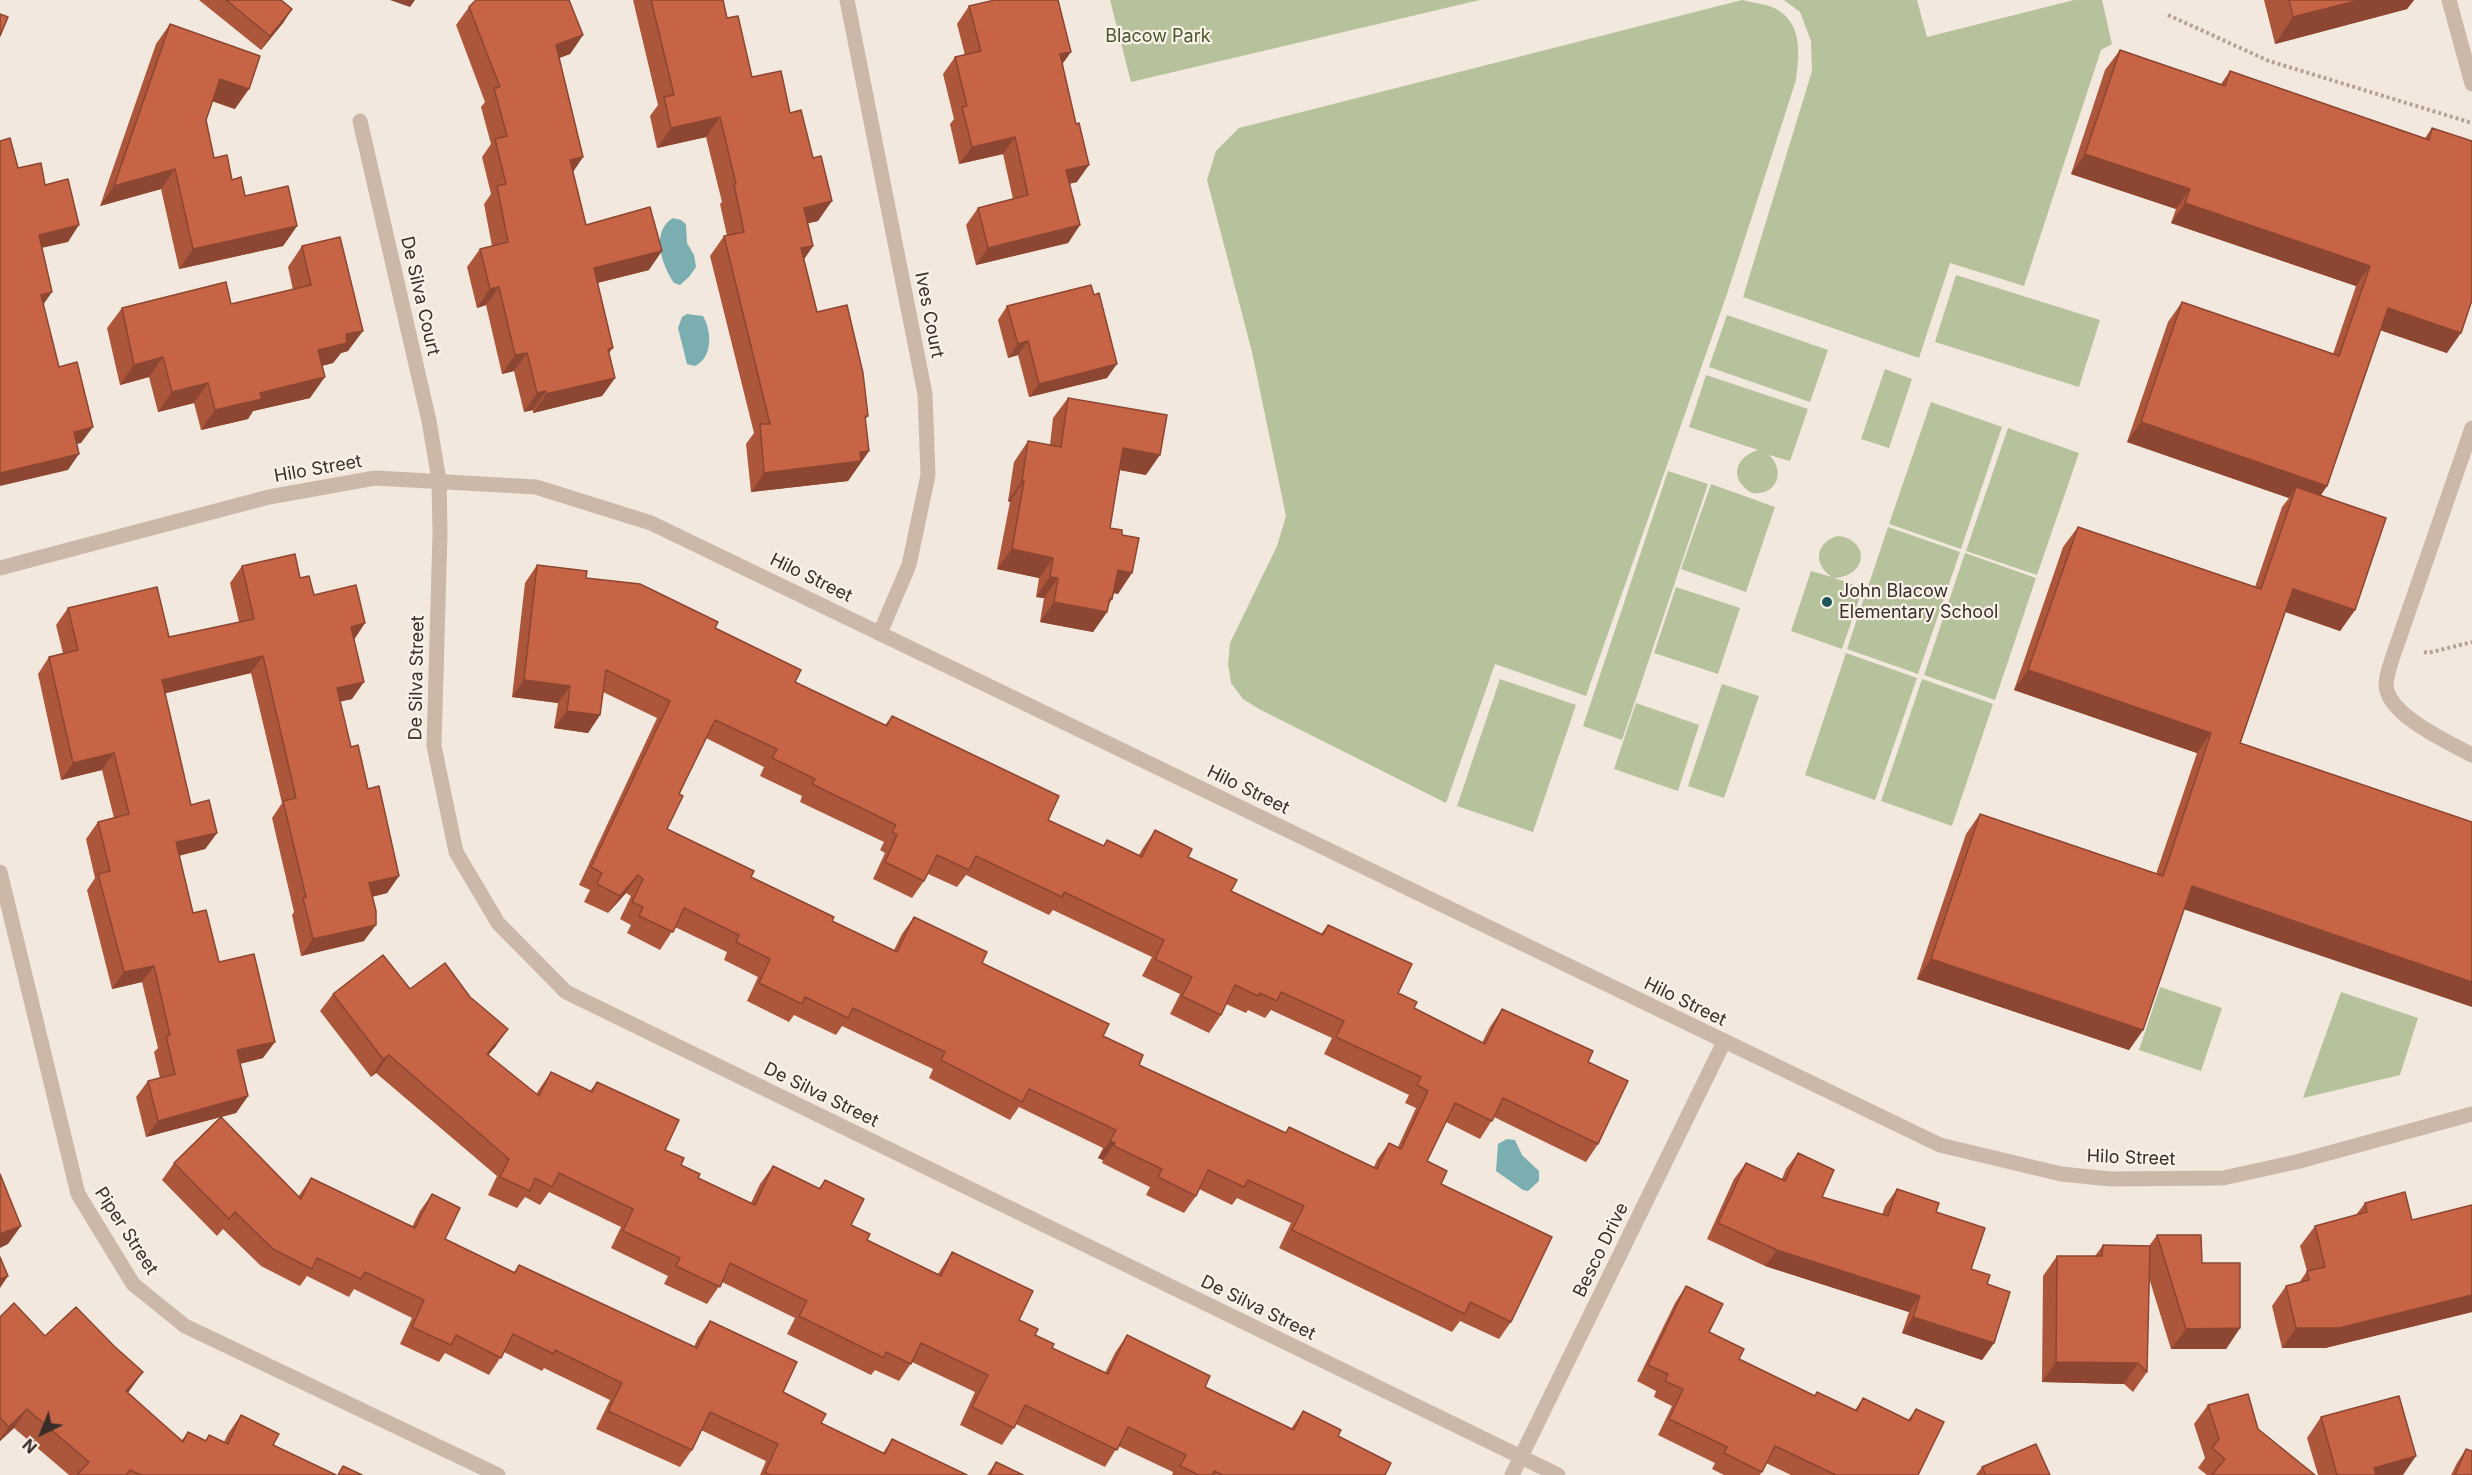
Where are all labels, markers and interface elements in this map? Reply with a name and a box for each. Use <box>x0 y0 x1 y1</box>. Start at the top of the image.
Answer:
park label: Blacow Park <box>1105 26 1211 48</box>
street label: De Silva Court <box>396 234 444 358</box>
street label: Ives Court <box>910 270 948 360</box>
street label: Hilo Street <box>272 451 364 487</box>
street label: Hilo Street <box>766 549 856 607</box>
place label: John Blacow Elementary School <box>1839 581 1998 624</box>
marker: John Blacow Elementary School <box>1820 595 1834 609</box>
street label: De Silva Street <box>405 615 429 741</box>
street label: Hilo Street <box>1203 761 1293 819</box>
street label: Hilo Street <box>1640 973 1730 1031</box>
street label: De Silva Street <box>760 1058 882 1132</box>
street label: Hilo Street <box>2086 1146 2176 1170</box>
street label: Piper Street <box>90 1183 162 1279</box>
street label: Besco Drive <box>1569 1199 1633 1301</box>
street label: De Silva Street <box>1197 1271 1319 1345</box>
north arrow <box>12 1403 72 1463</box>
text: N <box>18 1435 41 1458</box>

